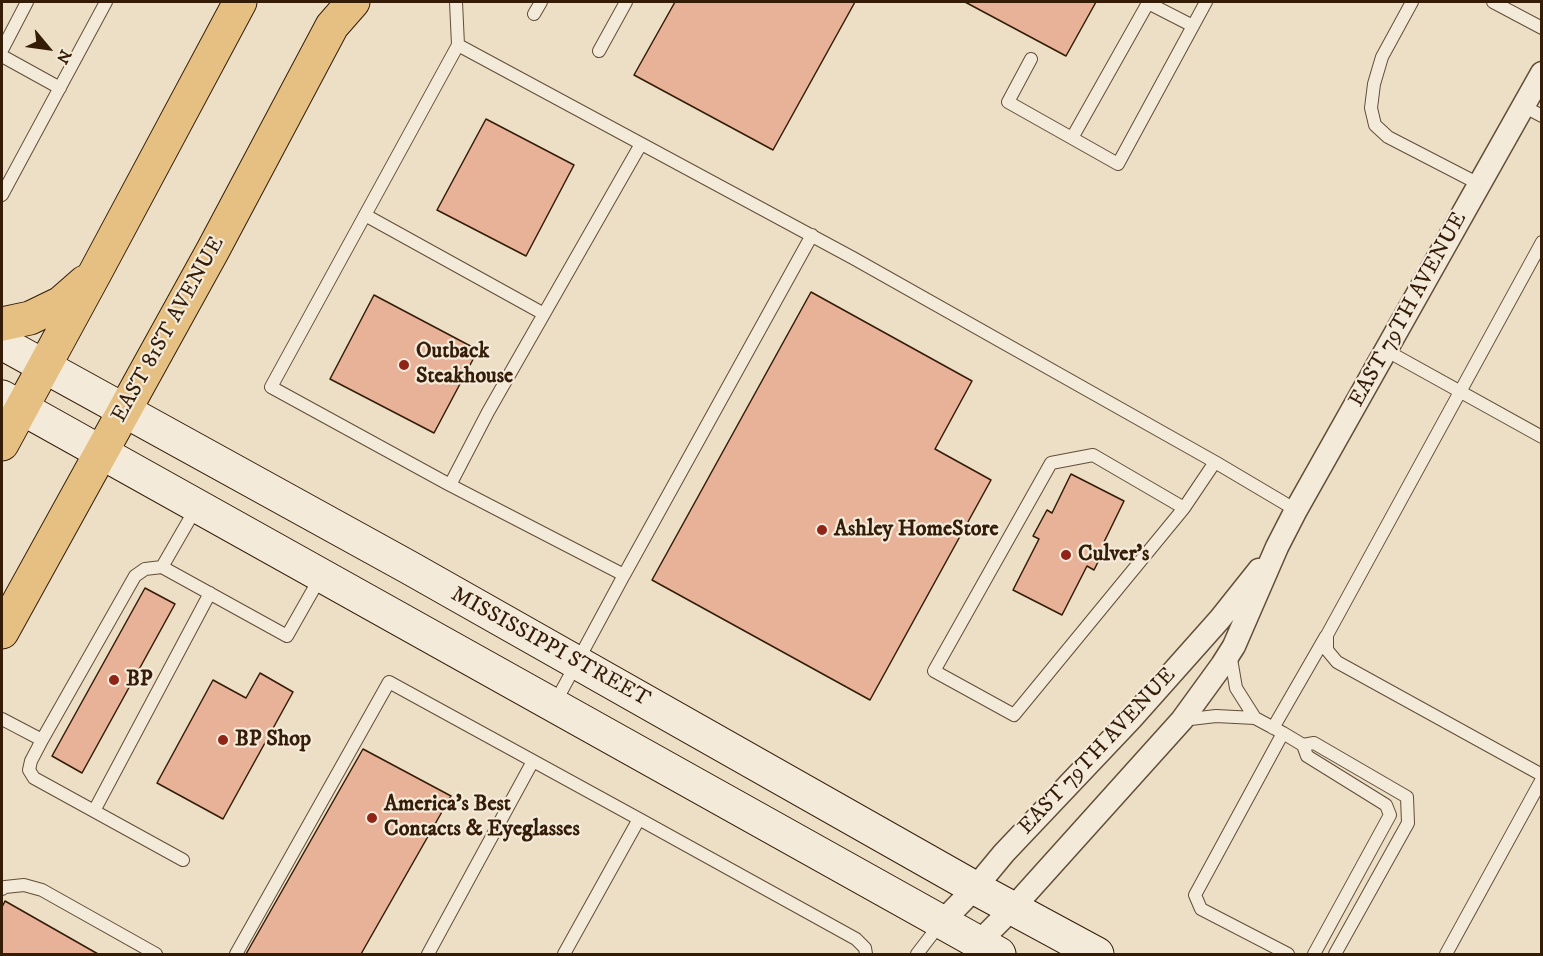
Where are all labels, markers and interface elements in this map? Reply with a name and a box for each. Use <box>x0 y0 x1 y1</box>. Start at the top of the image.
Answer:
north arrow <box>18 18 78 78</box>
text: N <box>52 46 76 67</box>
street label: EAST 79TH AVENUE <box>1344 208 1474 412</box>
street label: EAST 81ST AVENUE <box>107 233 231 427</box>
place label: Outback Steakhouse <box>416 339 513 390</box>
marker: Outback Steakhouse <box>397 358 411 372</box>
place label: Ashley HomeStore <box>834 517 999 543</box>
marker: Ashley HomeStore <box>815 523 829 537</box>
place label: Culver's <box>1078 542 1149 568</box>
marker: Culver's <box>1059 548 1073 562</box>
street label: MISSISSIPPI STREET <box>446 582 654 714</box>
street label: EAST 79TH AVENUE <box>1014 663 1182 841</box>
place label: BP <box>126 667 153 693</box>
marker: BP <box>107 673 121 687</box>
place label: BP Shop <box>235 727 311 753</box>
marker: BP Shop <box>216 733 230 747</box>
place label: America's Best Contacts & Eyeglasses <box>384 792 580 843</box>
marker: America's Best Contacts & Eyeglasses <box>365 811 379 825</box>

